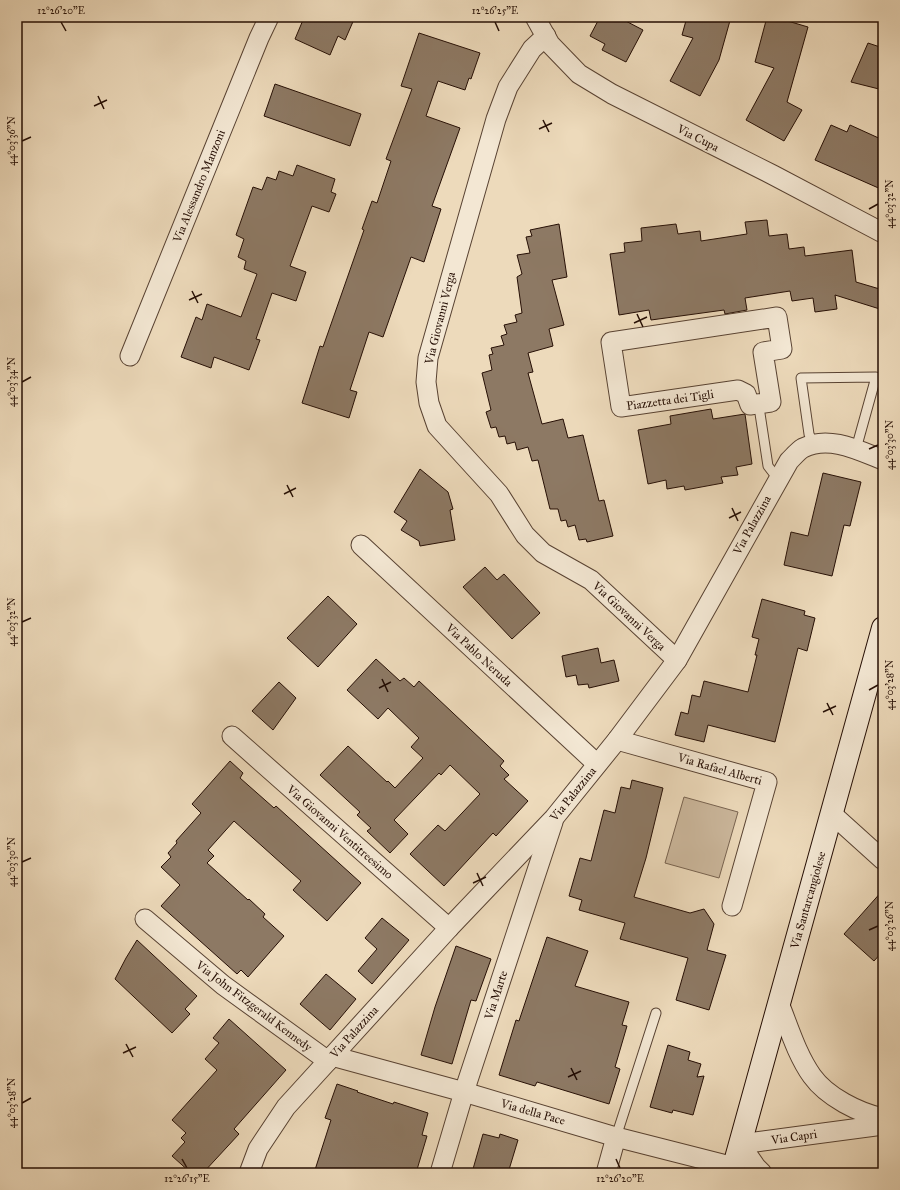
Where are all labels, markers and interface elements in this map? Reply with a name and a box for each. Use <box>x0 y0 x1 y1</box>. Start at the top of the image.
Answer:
text: 12°26'20"E <box>37 5 85 17</box>
text: 12°26'25"E <box>472 5 518 17</box>
text: 44°03'36"N <box>6 116 18 166</box>
street label: Via Cupa <box>674 121 722 155</box>
street label: Via Alessandro Manzoni <box>170 127 228 245</box>
text: 44°03'32"N <box>884 179 896 229</box>
street label: Via Giovanni Verga <box>422 269 459 367</box>
text: 44°03'34"N <box>6 357 18 407</box>
street label: Piazzetta dei Tigli <box>625 387 715 414</box>
text: 44°03'30"N <box>884 419 896 470</box>
street label: Via Palazzina <box>730 492 774 558</box>
street label: Via Giovanni Verga <box>588 578 669 655</box>
text: 44°03'32"N <box>6 597 18 647</box>
street label: Via Pablo Neruda <box>442 620 516 690</box>
text: 44°03'28"N <box>884 659 896 710</box>
street label: Via Rafael Alberti <box>675 750 764 788</box>
street label: Via Palazzina <box>546 764 600 825</box>
street label: Via Giovanni Ventitreesimo <box>283 781 396 882</box>
text: 44°03'30"N <box>6 836 18 887</box>
street label: Via Santarcangiolese <box>787 850 830 952</box>
text: 44°03'26"N <box>884 900 896 951</box>
street label: Via John Fitzgerald Kennedy <box>192 957 315 1055</box>
street label: Via Marte <box>481 969 510 1022</box>
street label: Via Palazzina <box>326 1002 382 1062</box>
text: 44°03'28"N <box>6 1077 18 1128</box>
street label: Via della Pace <box>498 1096 567 1128</box>
street label: Via Capri <box>769 1127 819 1147</box>
text: 12°26'15"E <box>164 1173 210 1185</box>
text: 12°26'20"E <box>596 1173 644 1185</box>

